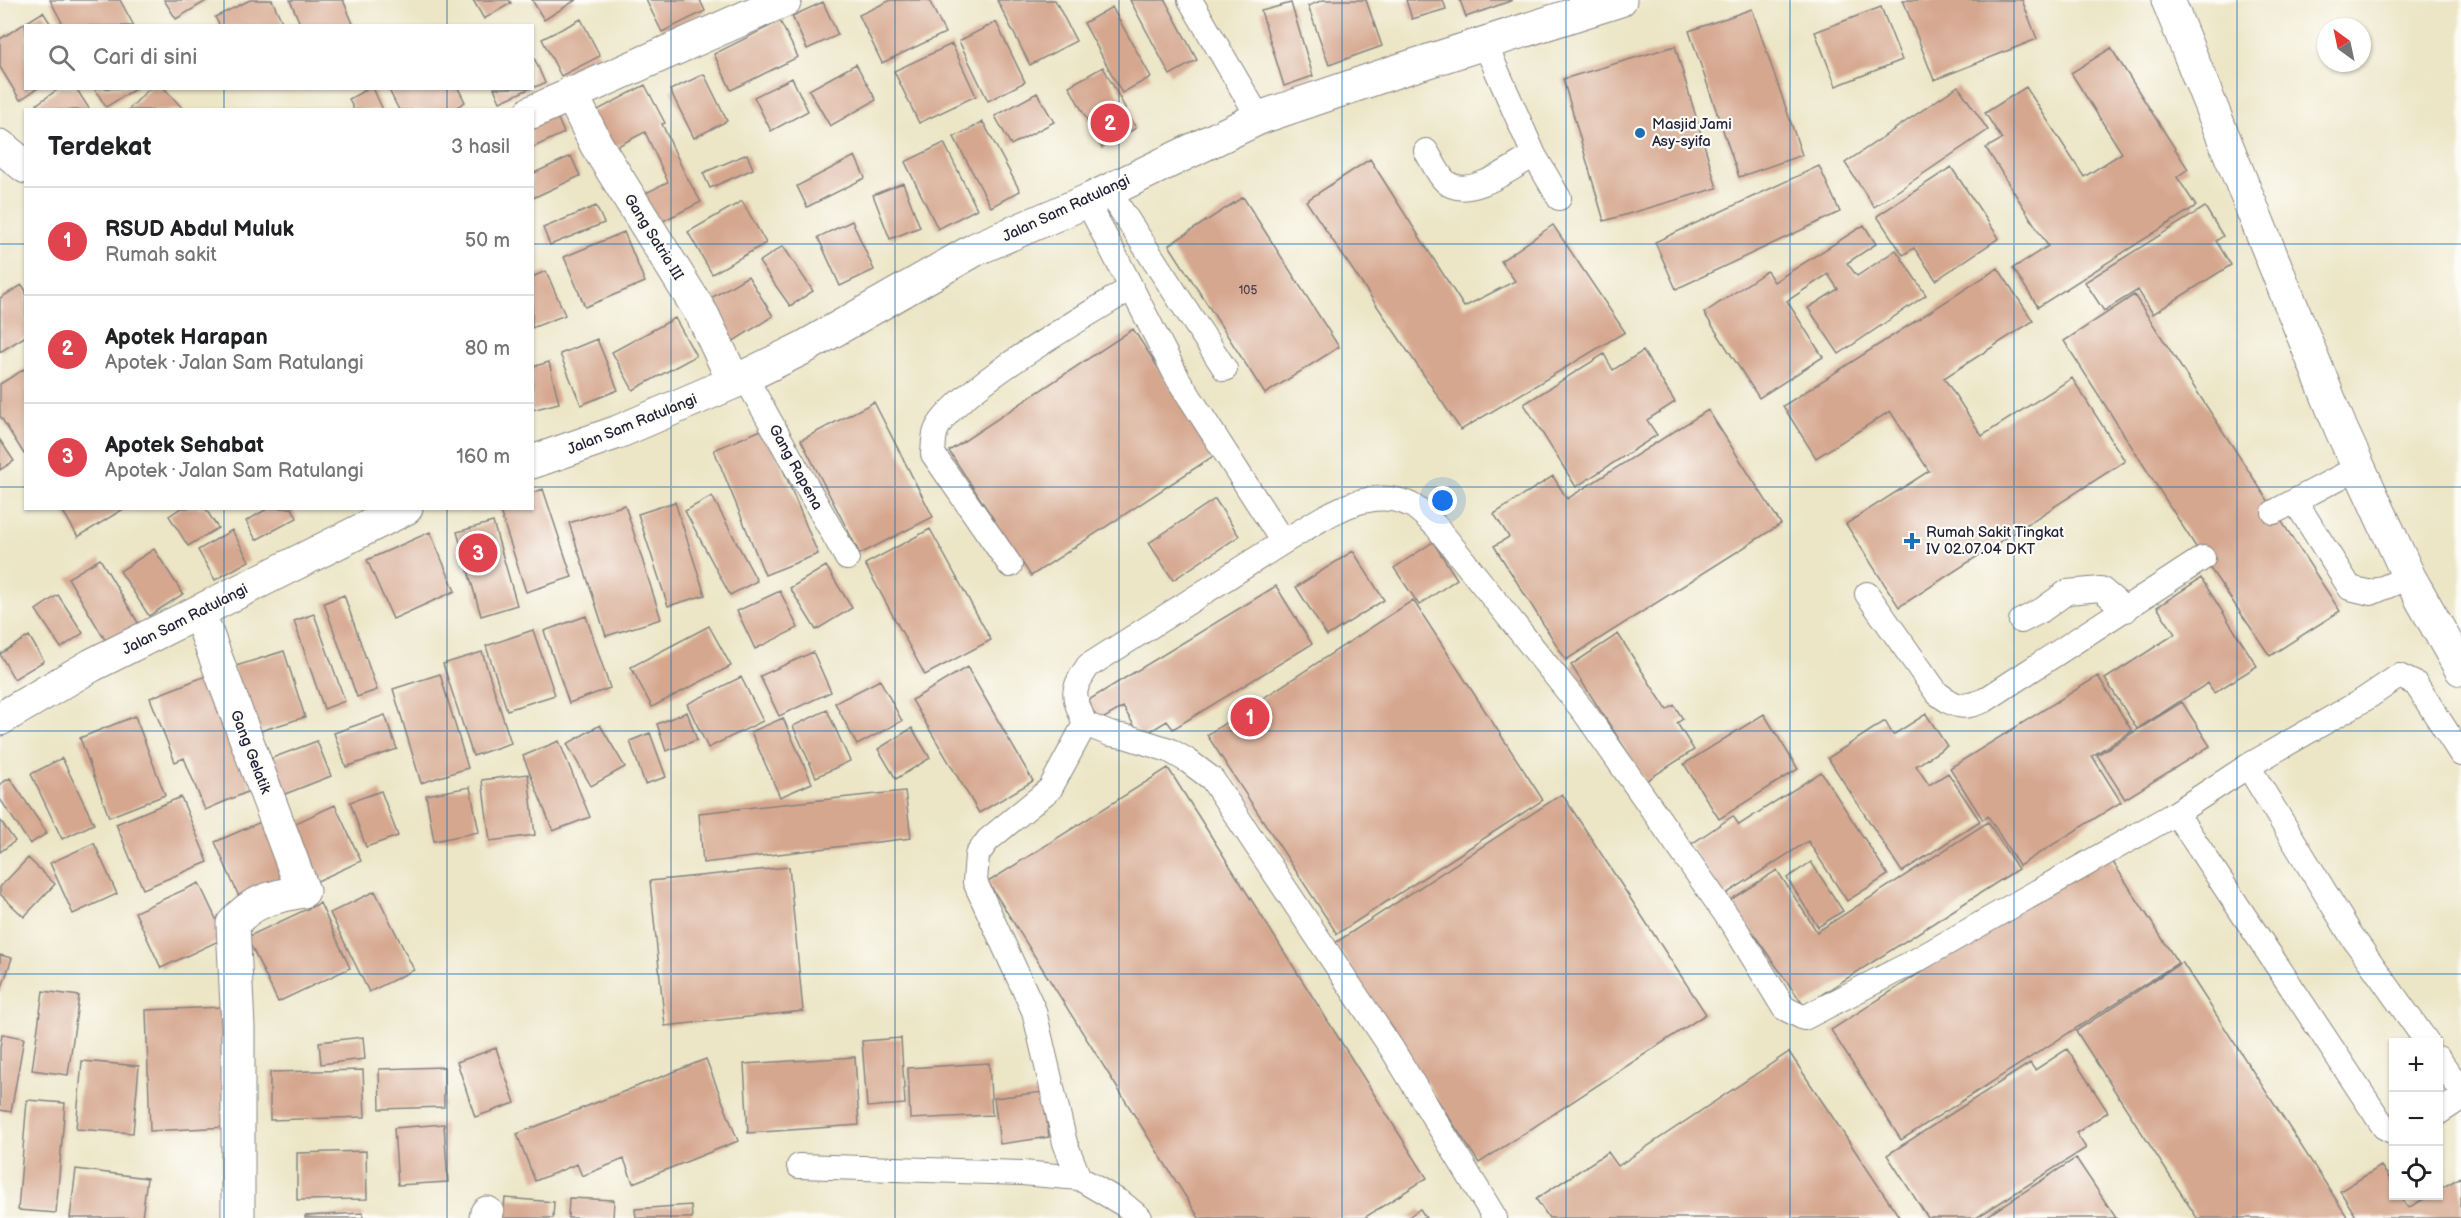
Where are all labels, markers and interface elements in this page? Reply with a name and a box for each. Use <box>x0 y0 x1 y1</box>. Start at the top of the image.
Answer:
north arrow <box>2317 18 2371 72</box>
search box <box>24 24 534 90</box>
icon: search <box>45 41 78 74</box>
text: Cari di sini <box>93 44 197 71</box>
pin: 2 <box>1090 100 1130 146</box>
place label: Masjid Jami Asy-syifa <box>1652 115 1732 151</box>
marker: Masjid Jami Asy-syifa <box>1633 126 1647 140</box>
text: Terdekat <box>48 132 151 163</box>
text: 3 hasil <box>451 135 510 159</box>
street label: Jalan Sam Ratulangi <box>999 171 1133 246</box>
street label: Gang Satria III <box>619 191 688 284</box>
text: RSUD Abdul Muluk <box>105 216 294 243</box>
text: 1 <box>63 229 72 253</box>
text: 50 m <box>465 229 510 253</box>
text: Rumah sakit <box>105 243 217 267</box>
house number: 105 <box>1239 283 1257 298</box>
text: Apotek Harapan <box>105 324 268 351</box>
text: 2 <box>62 337 73 361</box>
text: 80 m <box>465 337 510 361</box>
text: Apotek · Jalan Sam Ratulangi <box>105 351 364 375</box>
street label: Jalan Sam Ratulangi <box>564 390 700 459</box>
street label: Gang Rapena <box>764 421 827 513</box>
text: Apotek Sehabat <box>105 432 264 459</box>
text: 3 <box>62 445 73 469</box>
text: 160 m <box>456 445 510 469</box>
text: Apotek · Jalan Sam Ratulangi <box>105 459 364 483</box>
your location <box>1428 486 1457 515</box>
place label: Rumah Sakit Tingkat IV 02.07.04 DKT <box>1926 523 2064 559</box>
pin: 3 <box>458 530 498 576</box>
marker: Rumah Sakit Tingkat IV 02.07.04 DKT <box>1903 532 1921 550</box>
street label: Jalan Sam Ratulangi <box>119 580 251 659</box>
pin: 1 <box>1230 694 1270 740</box>
street label: Gang Gelatik <box>226 708 275 797</box>
map controls <box>2389 1038 2443 1200</box>
button: + <box>2389 1038 2443 1092</box>
button: − <box>2389 1092 2443 1146</box>
button: locate <box>2389 1146 2443 1200</box>

